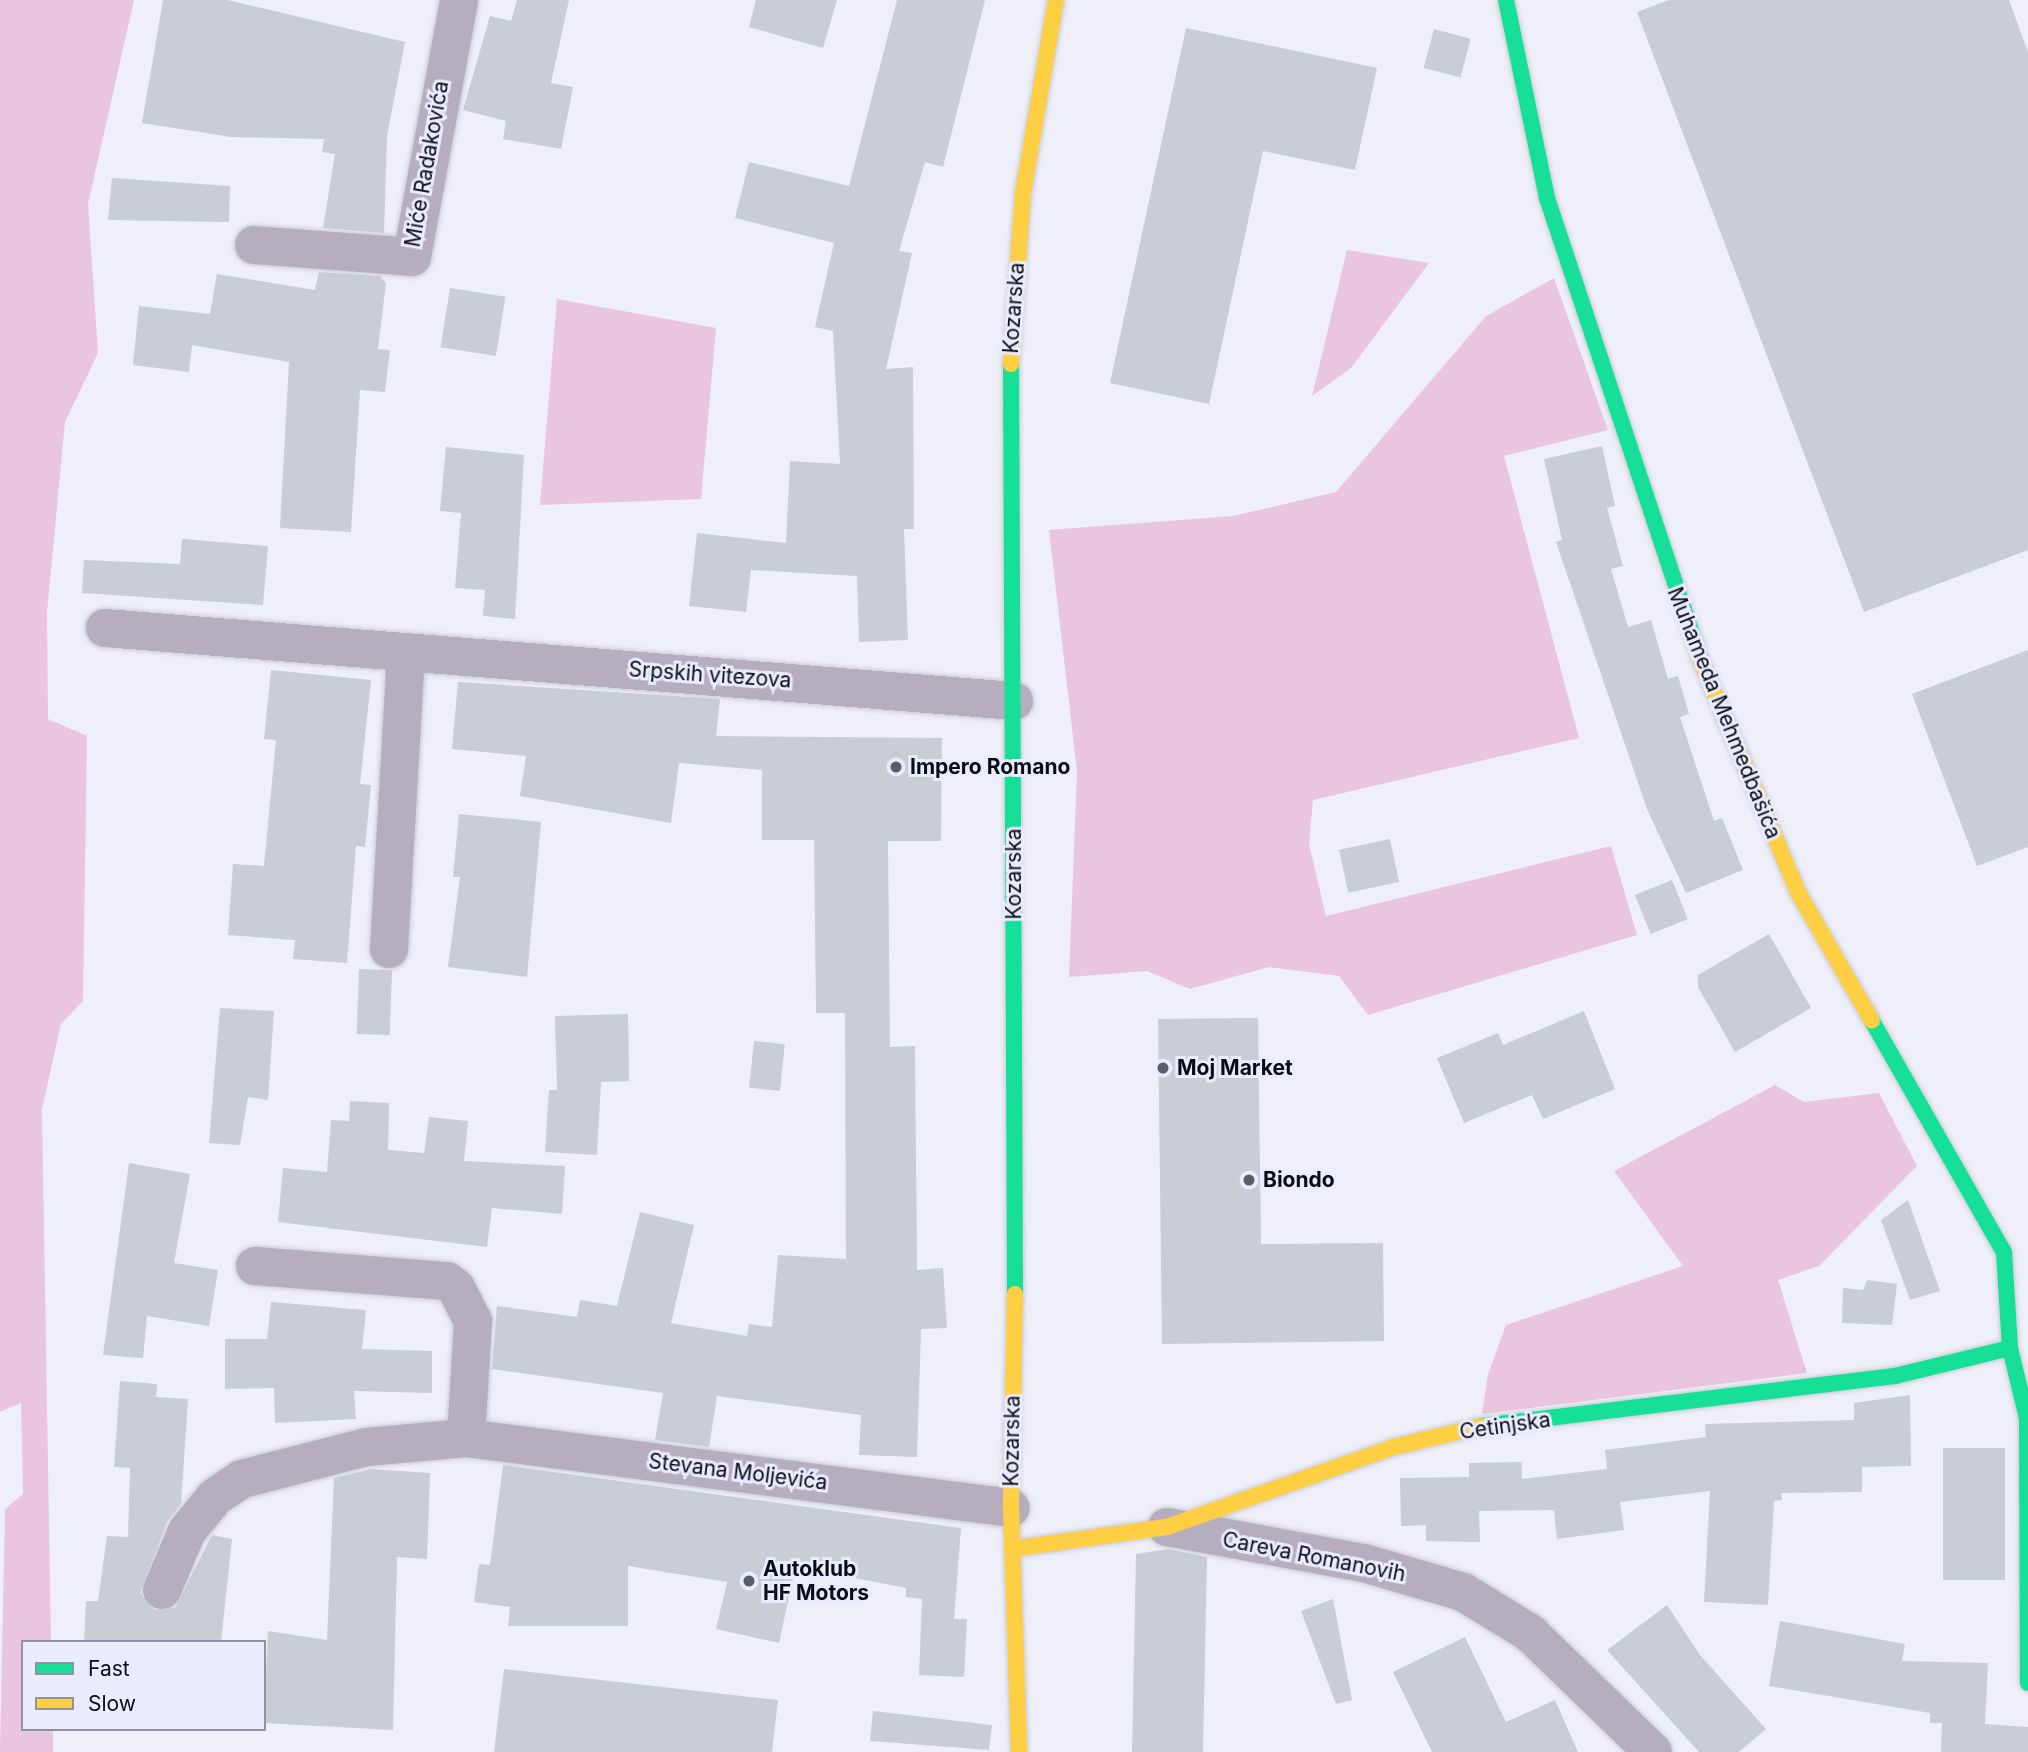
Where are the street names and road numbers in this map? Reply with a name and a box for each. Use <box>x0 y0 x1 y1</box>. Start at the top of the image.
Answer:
street label: Miće Radakovića <box>400 79 454 249</box>
street label: Kozarska <box>998 262 1030 354</box>
street label: Muhameda Mehmedbašića <box>1662 584 1786 842</box>
street label: Srpskih vitezova <box>628 657 792 693</box>
street label: Kozarska <box>1001 828 1027 920</box>
street label: Kozarska <box>999 1395 1025 1487</box>
street label: Cetinjska <box>1458 1407 1552 1445</box>
street label: Stevana Moljevića <box>647 1449 829 1495</box>
street label: Careva Romanovih <box>1220 1527 1408 1587</box>

